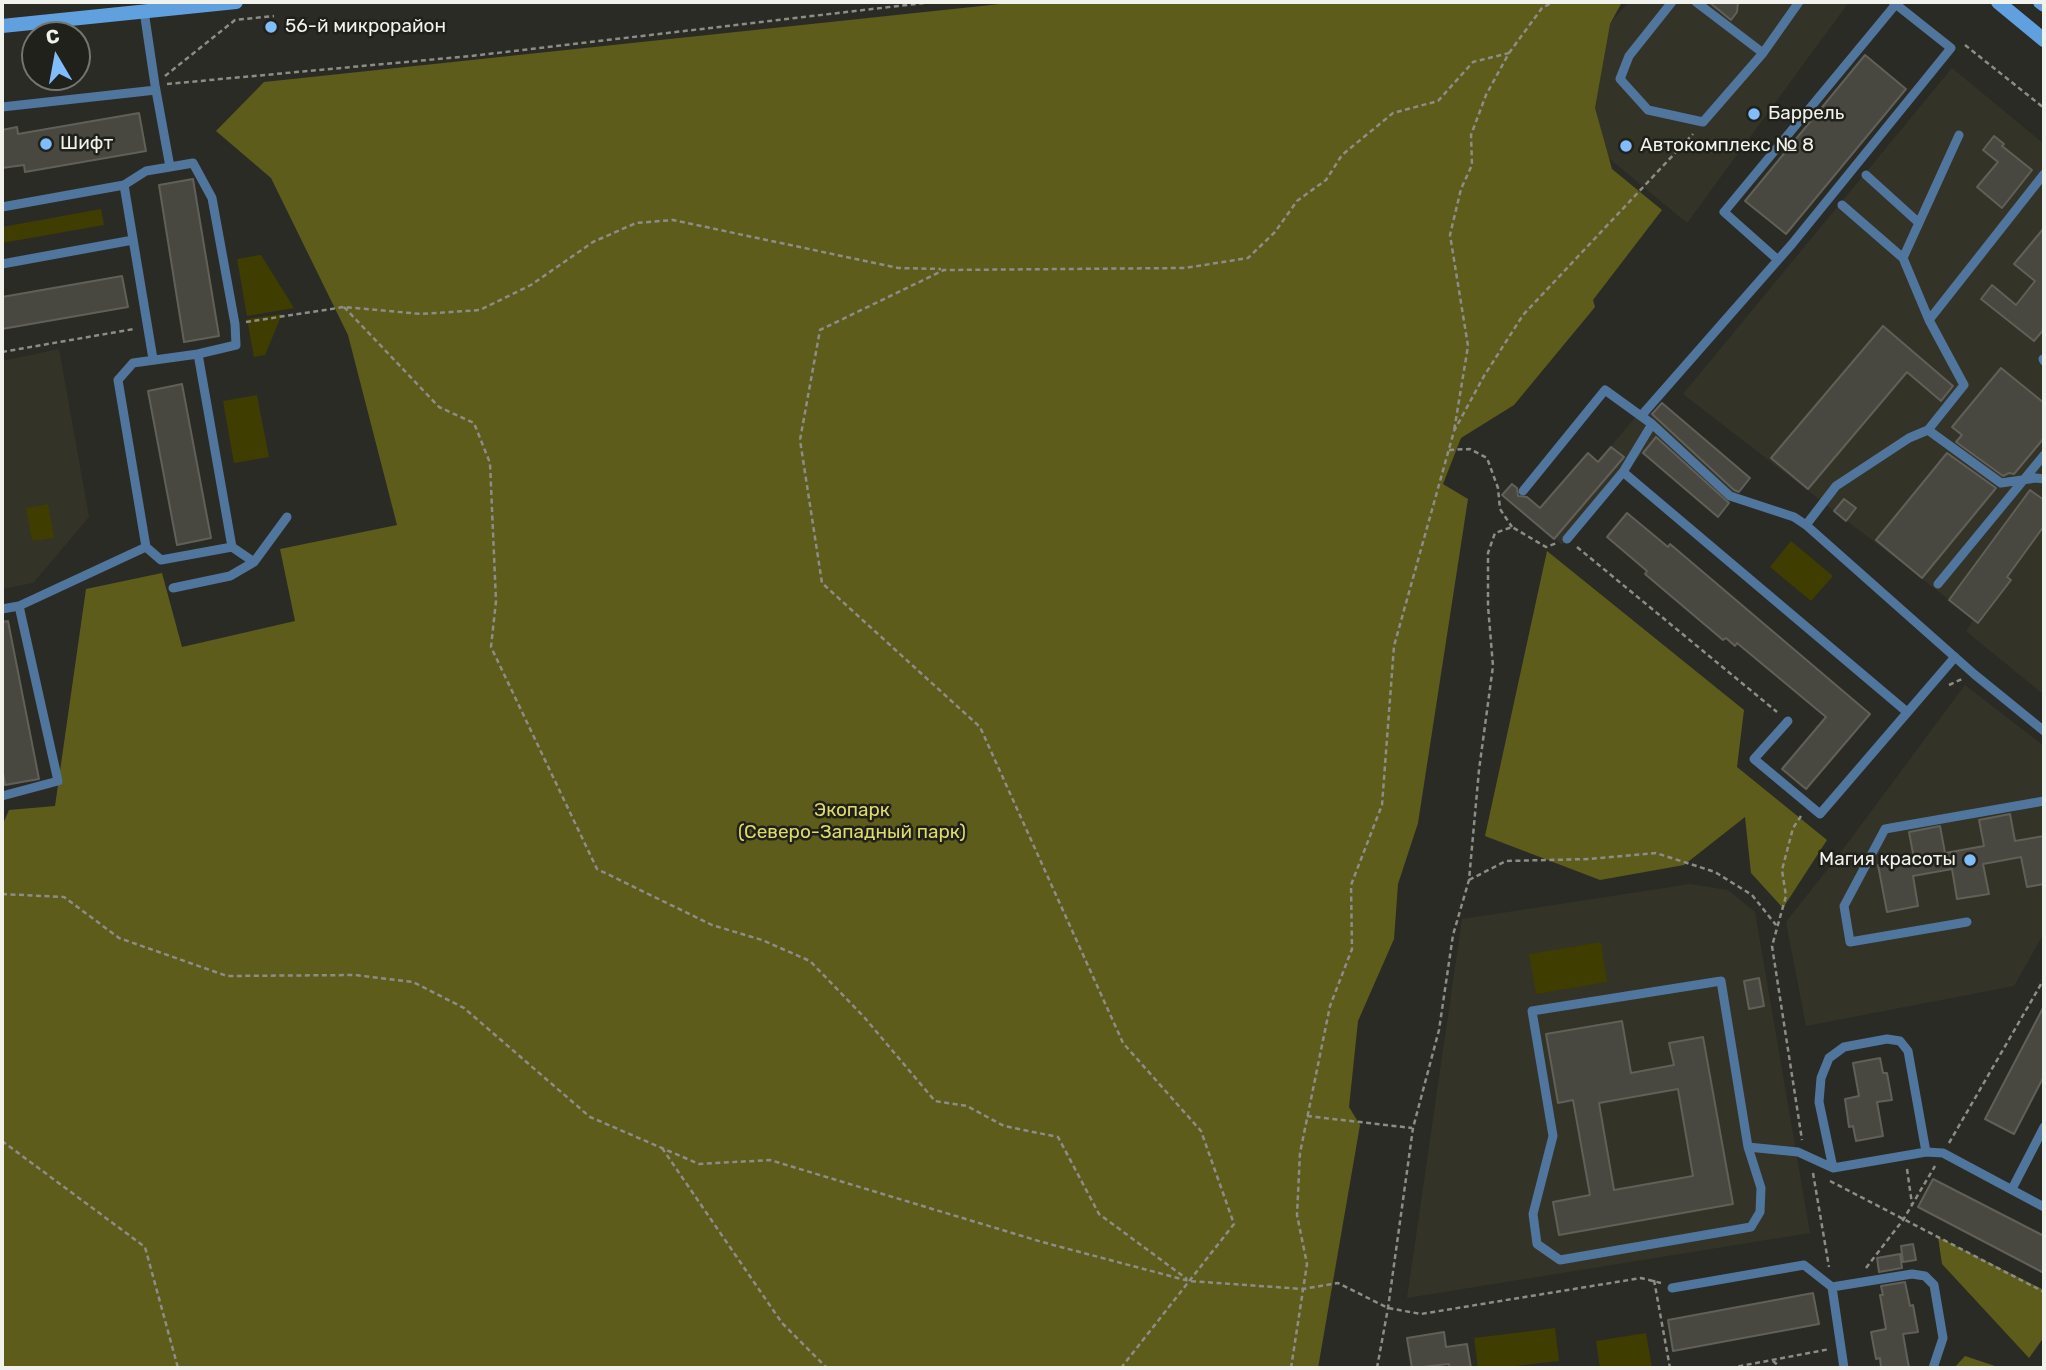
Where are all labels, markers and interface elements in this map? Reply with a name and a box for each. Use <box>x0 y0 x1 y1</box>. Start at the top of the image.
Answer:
place label: 56-й микрорайон <box>285 16 446 38</box>
marker: 56-й микрорайон <box>263 19 279 35</box>
north arrow <box>21 21 91 91</box>
text: С <box>44 24 61 49</box>
place label: Баррель <box>1768 103 1844 125</box>
marker: Баррель <box>1746 106 1762 122</box>
place label: Шифт <box>60 133 113 155</box>
place label: Автокомплекс № 8 <box>1640 135 1814 157</box>
marker: Шифт <box>38 136 54 152</box>
marker: Автокомплекс № 8 <box>1618 138 1634 154</box>
park label: Экопарк (Северо-Западный парк) <box>738 800 966 844</box>
place label: Магия красоты <box>1819 849 1956 871</box>
marker: Магия красоты <box>1962 852 1978 868</box>

